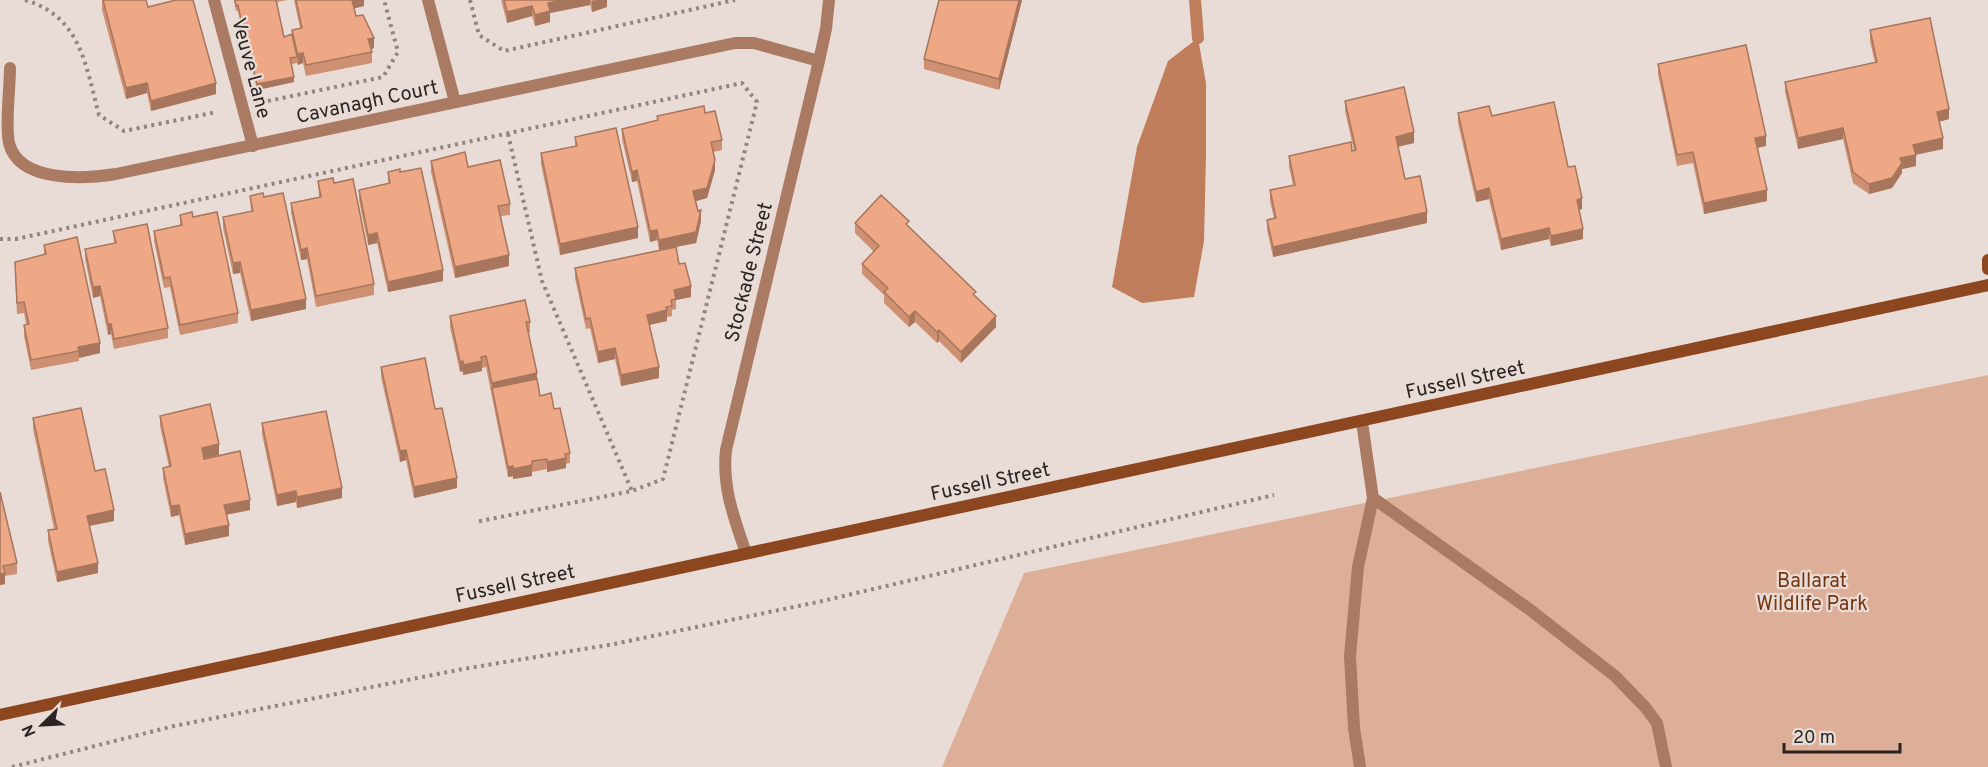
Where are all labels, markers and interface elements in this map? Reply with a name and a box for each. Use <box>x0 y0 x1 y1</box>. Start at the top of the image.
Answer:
street label: Veuve Lane <box>224 15 276 122</box>
street label: Cavanagh Court <box>294 75 441 131</box>
street label: Stockade Street <box>720 200 780 345</box>
street label: Fussell Street <box>1403 356 1527 406</box>
street label: Fussell Street <box>928 458 1052 508</box>
street label: Fussell Street <box>453 560 577 610</box>
park label: Ballarat Wildlife Park <box>1756 569 1868 618</box>
north arrow <box>12 695 72 755</box>
scale bar <box>1784 716 1900 754</box>
text: N <box>19 721 42 740</box>
text: 20 m <box>1793 727 1835 750</box>

